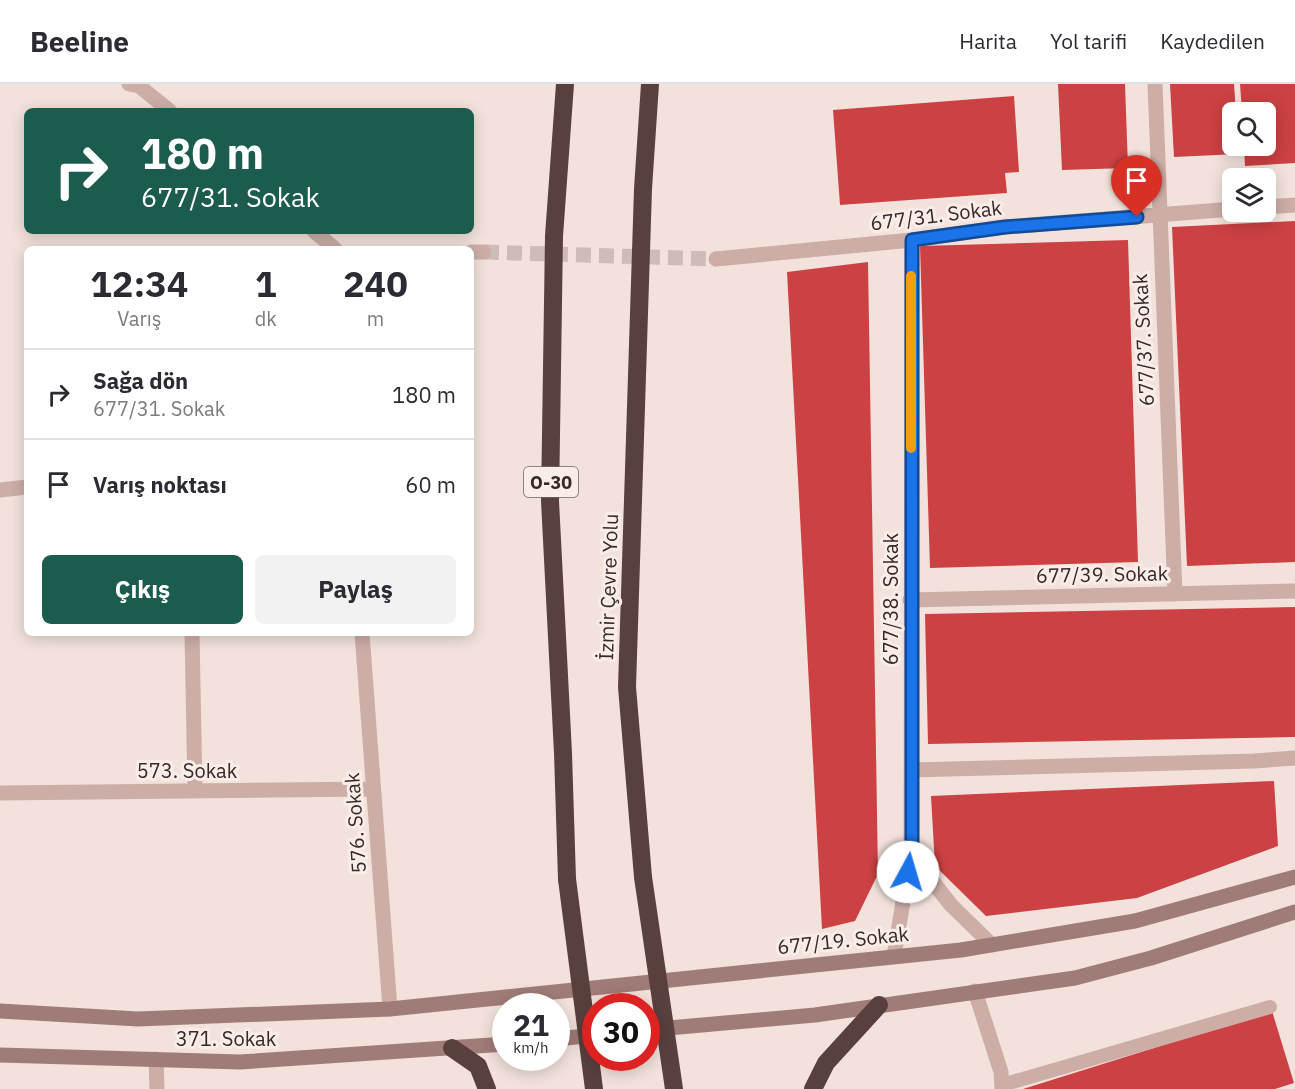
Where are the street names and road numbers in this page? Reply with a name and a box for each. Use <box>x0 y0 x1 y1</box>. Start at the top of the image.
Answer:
street label: 677/31. Sokak <box>869 193 1004 236</box>
street label: 677/37. Sokak <box>1126 273 1160 407</box>
road number: O-30 <box>524 467 578 497</box>
street label: İzmir Çevre Yolu <box>592 513 624 661</box>
street label: 677/38. Sokak <box>877 532 904 665</box>
street label: 677/39. Sokak <box>1036 559 1169 589</box>
street label: 573. Sokak <box>137 757 238 784</box>
street label: 576. Sokak <box>338 771 372 874</box>
street label: 677/19. Sokak <box>776 920 911 960</box>
street label: 371. Sokak <box>176 1025 277 1052</box>

